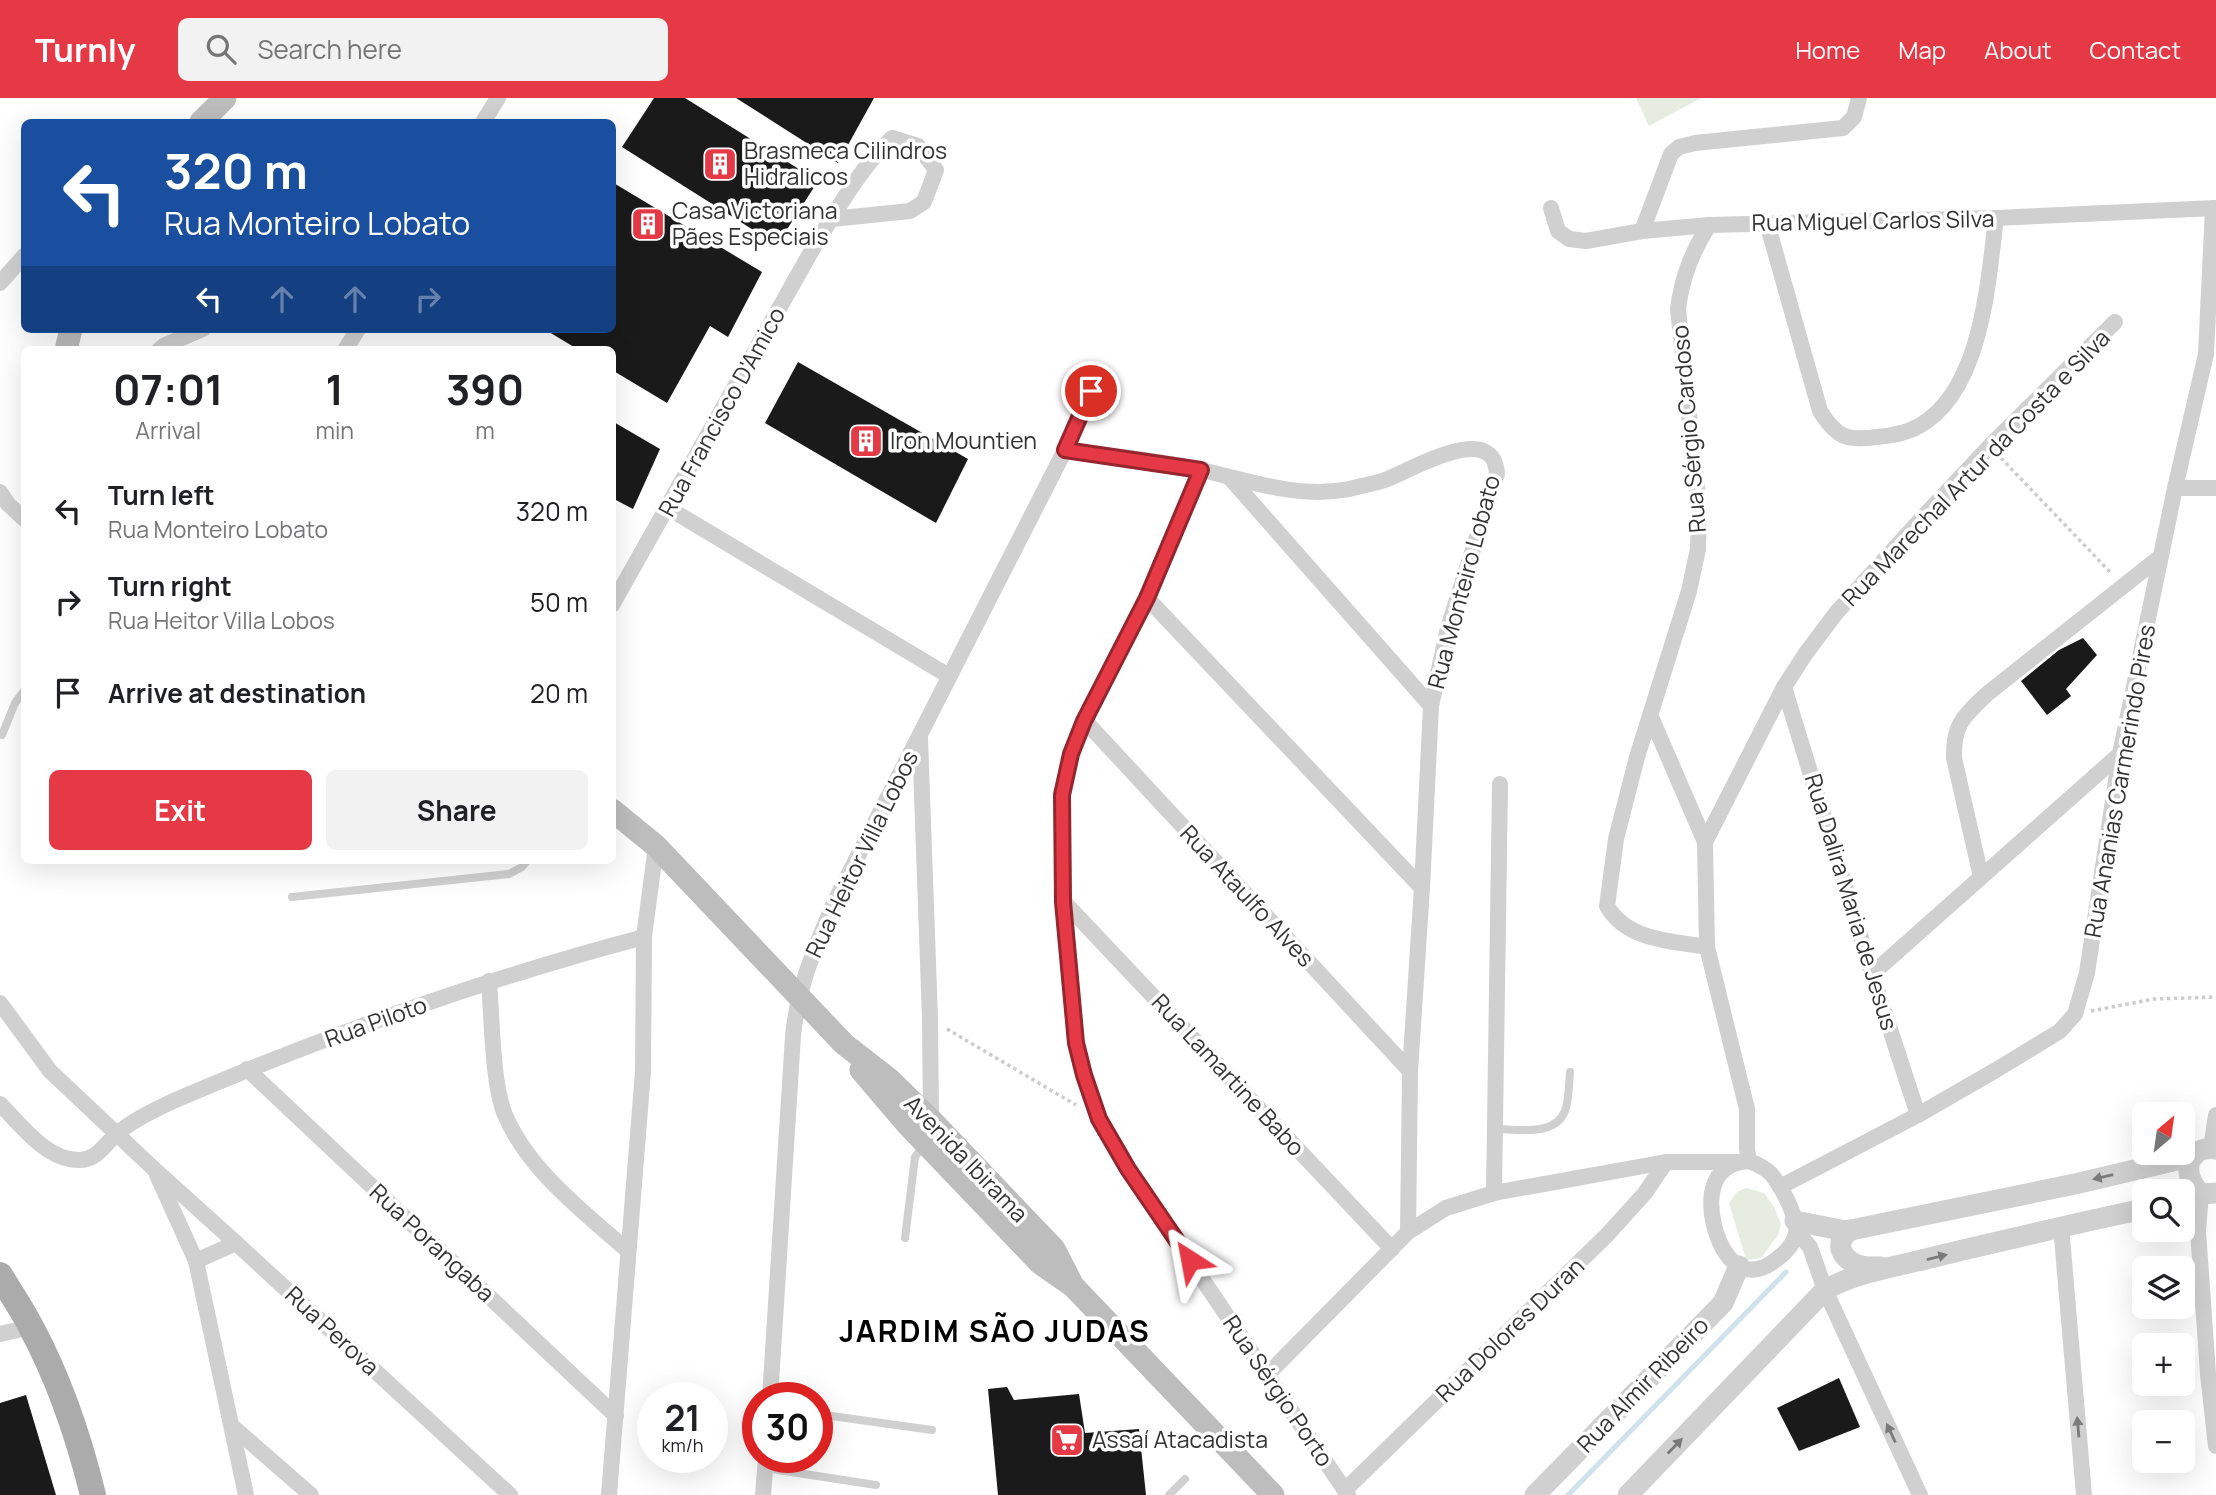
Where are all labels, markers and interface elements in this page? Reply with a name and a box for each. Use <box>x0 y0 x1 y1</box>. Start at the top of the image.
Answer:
search box <box>178 18 668 81</box>
text: Turnly <box>35 27 136 72</box>
icon: search <box>202 30 240 68</box>
text: Search here <box>258 31 402 67</box>
text: Home <box>1795 33 1860 66</box>
text: Map <box>1898 33 1946 66</box>
text: About <box>1984 33 2052 66</box>
text: Contact <box>2090 33 2181 66</box>
place label: Brasmeca Cilindros Hidralicos <box>744 134 947 192</box>
text: 320 m <box>164 137 308 204</box>
building icon: Brasmeca Cilindros Hidralicos <box>701 145 739 183</box>
icon: left <box>49 147 140 238</box>
place label: Casa Victoriana Pães Especiais <box>672 194 837 252</box>
text: Rua Monteiro Lobato <box>164 201 470 245</box>
street label: Rua Miguel Carlos Silva <box>1751 202 1995 238</box>
building icon: Casa Victoriana Pães Especiais <box>629 205 667 243</box>
icon: left <box>190 280 228 318</box>
icon: ahead <box>263 280 301 318</box>
icon: ahead <box>336 280 374 318</box>
icon: right <box>409 280 447 318</box>
street label: Rua Francisco D'Amico <box>650 301 792 522</box>
street label: Rua Marechal Artur da Costa e Silva <box>1834 322 2116 613</box>
street label: Rua Sérgio Cardoso <box>1663 324 1713 534</box>
text: 07:01 <box>113 360 223 418</box>
text: 1 <box>325 360 344 418</box>
text: 390 <box>446 360 524 418</box>
pin <box>1061 361 1121 421</box>
icon: arrive <box>1072 372 1110 410</box>
text: Arrival <box>135 414 201 446</box>
text: min <box>315 414 354 446</box>
text: m <box>475 414 495 446</box>
building icon: Iron Mountien <box>847 422 885 460</box>
place label: Iron Mountien <box>890 424 1037 456</box>
street label: Rua Monteiro Lobato <box>1419 471 1507 692</box>
text: Turn left <box>108 477 215 513</box>
icon: left <box>49 492 87 530</box>
text: 320 m <box>516 493 588 529</box>
text: Rua Monteiro Lobato <box>108 513 328 545</box>
text: Turn right <box>108 568 232 604</box>
icon: right <box>49 583 87 621</box>
text: 50 m <box>530 584 588 620</box>
text: Rua Heitor Villa Lobos <box>108 604 335 636</box>
street label: Rua Ananias Carmerindo Pires <box>2076 622 2162 940</box>
icon: arrive <box>49 674 87 712</box>
text: Arrive at destination <box>108 675 366 711</box>
text: 20 m <box>530 675 588 711</box>
street label: Rua Heitor Villa Lobos <box>797 745 925 962</box>
button: Exit <box>49 770 312 850</box>
button: Share <box>326 770 588 850</box>
street label: Rua Dalira Maria de Jesus <box>1798 770 1906 1034</box>
street label: Rua Ataulfo Alves <box>1174 817 1322 973</box>
street label: Rua Lamartine Babo <box>1145 986 1312 1162</box>
street label: Rua Piloto <box>320 988 431 1054</box>
street label: Avenida Ibirama <box>898 1088 1036 1229</box>
north arrow <box>2132 1102 2194 1166</box>
map controls <box>2132 1102 2195 1473</box>
one-way arrow <box>2092 1172 2114 1183</box>
street label: Rua Porangaba <box>363 1176 502 1309</box>
button: search <box>2132 1179 2195 1242</box>
position arrow <box>1153 1223 1227 1297</box>
street label: Rua Dolores Duran <box>1428 1250 1591 1409</box>
one-way arrow <box>1926 1251 1948 1262</box>
button: layers <box>2132 1256 2195 1319</box>
street label: Rua Perova <box>279 1278 387 1382</box>
street label: Rua Sérgio Porto <box>1216 1308 1341 1472</box>
street label: Rua Almir Ribeiro <box>1569 1309 1715 1459</box>
district label: JARDIM SÃO JUDAS <box>839 1310 1151 1351</box>
button: + <box>2132 1333 2195 1396</box>
speed limit sign: 30 <box>742 1382 833 1473</box>
text: 21 <box>664 1394 701 1442</box>
button: − <box>2132 1410 2195 1473</box>
one-way arrow <box>2072 1416 2083 1438</box>
supermarket icon: Assaí Atacadista <box>1048 1421 1086 1459</box>
place label: Assaí Atacadista <box>1092 1423 1268 1455</box>
one-way arrow <box>1885 1423 1897 1443</box>
text: km/h <box>662 1433 703 1457</box>
one-way arrow <box>1667 1438 1683 1455</box>

